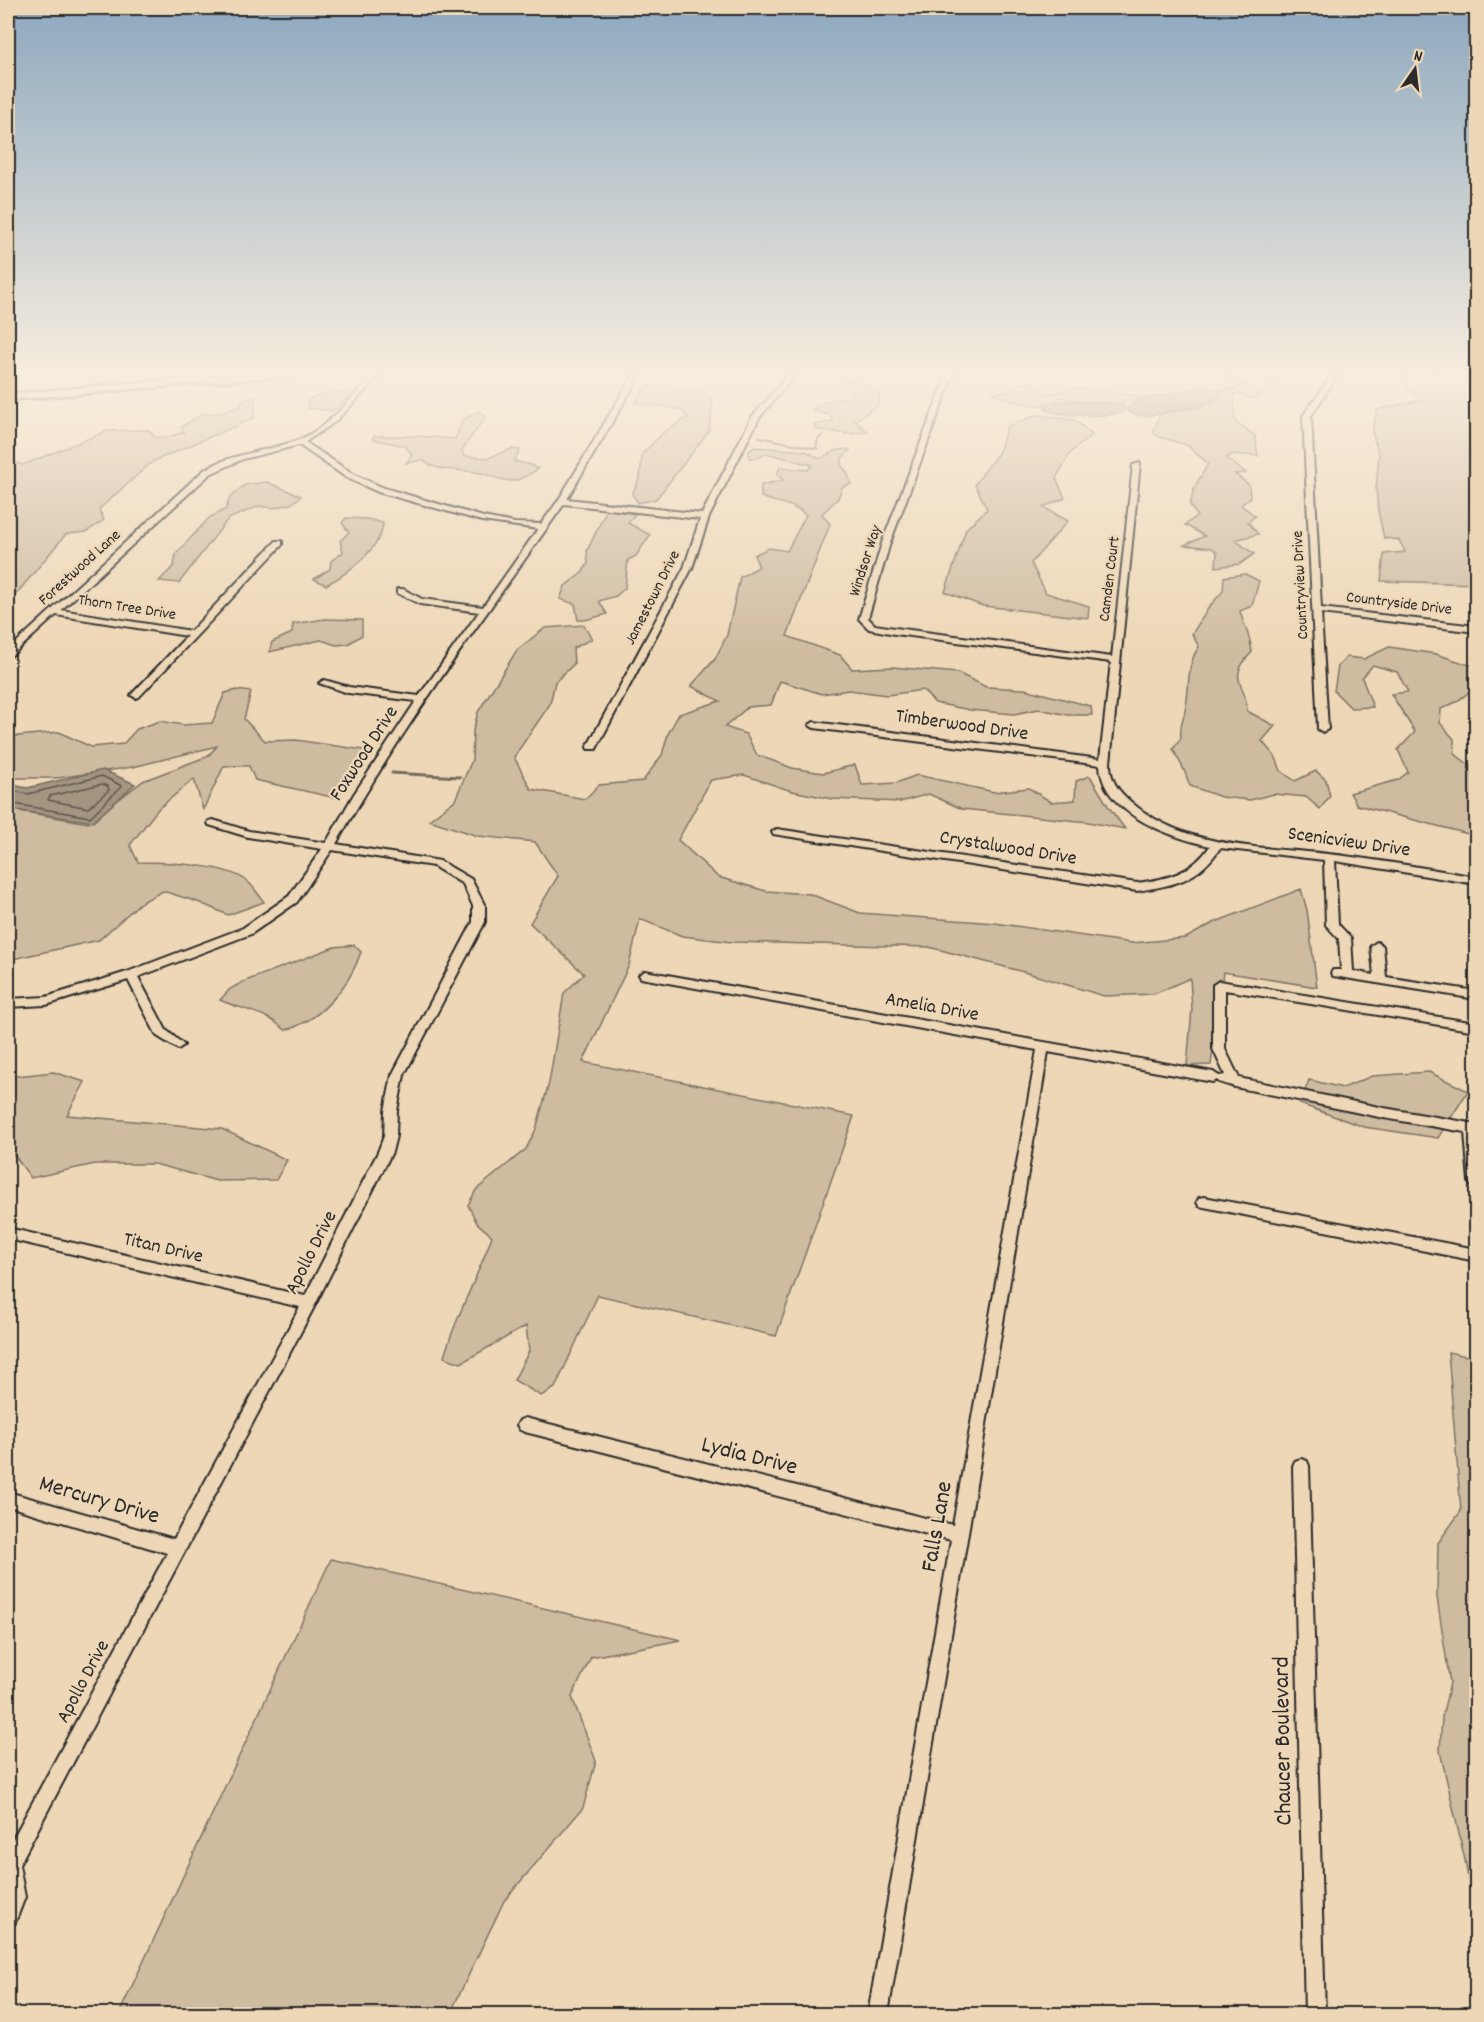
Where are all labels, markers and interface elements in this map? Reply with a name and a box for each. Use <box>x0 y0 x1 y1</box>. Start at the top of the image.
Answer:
north arrow <box>1385 39 1445 99</box>
text: N <box>1411 45 1425 69</box>
street label: Windsor Way <box>844 522 888 600</box>
street label: Forestwood Lane <box>34 525 126 611</box>
street label: Countryview Drive <box>1287 530 1315 640</box>
street label: Camden Court <box>1093 535 1127 623</box>
street label: Jamestown Drive <box>619 547 687 649</box>
street label: Countryside Drive <box>1345 586 1453 622</box>
street label: Thorn Tree Drive <box>76 589 178 627</box>
street label: Foxwood Drive <box>324 701 406 807</box>
street label: Timberwood Drive <box>894 703 1030 749</box>
street label: Scenicview Drive <box>1286 821 1412 865</box>
street label: Crystalwood Drive <box>937 824 1079 874</box>
street label: Amelia Drive <box>883 986 981 1030</box>
street label: Apollo Drive <box>279 1206 345 1300</box>
street label: Titan Drive <box>120 1226 206 1272</box>
street label: Lydia Drive <box>697 1429 801 1485</box>
street label: Mercury Drive <box>35 1468 163 1534</box>
street label: Falls Lane <box>913 1479 963 1575</box>
street label: Apollo Drive <box>50 1635 118 1729</box>
street label: Chaucer Boulevard <box>1266 1656 1302 1826</box>

